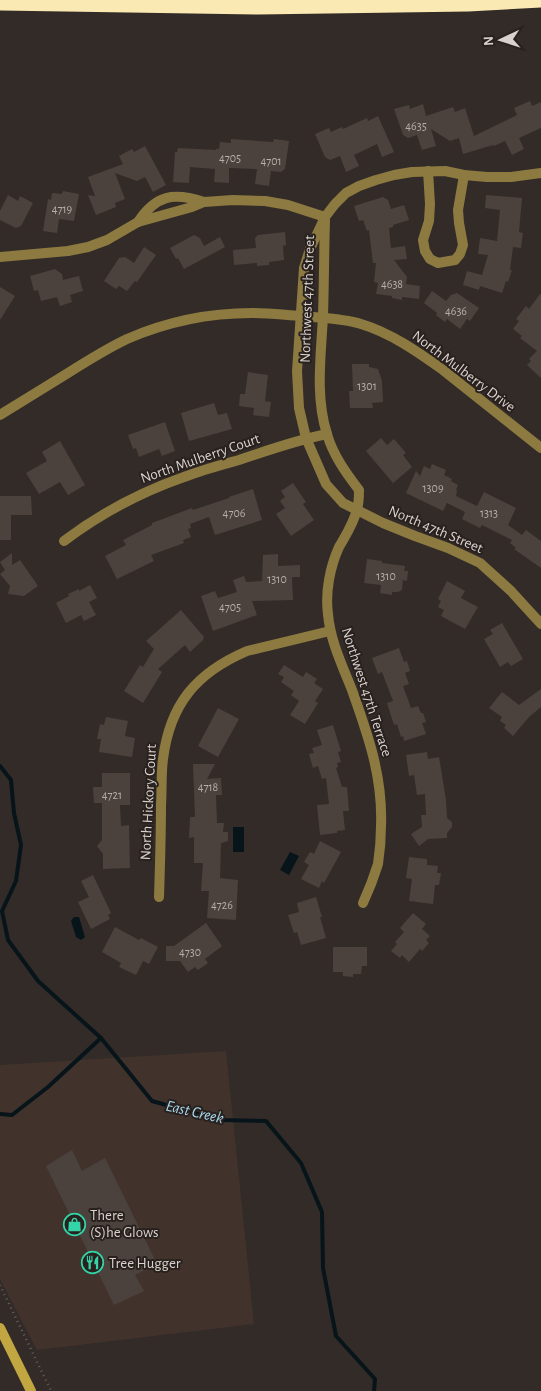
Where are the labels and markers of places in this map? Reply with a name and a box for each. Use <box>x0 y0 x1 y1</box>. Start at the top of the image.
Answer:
place label: There (S)he Glows <box>90 1208 159 1240</box>
shop icon: There (S)he Glows <box>62 1212 86 1236</box>
restaurant icon: Tree Hugger <box>81 1251 105 1275</box>
place label: Tree Hugger <box>109 1256 181 1271</box>

